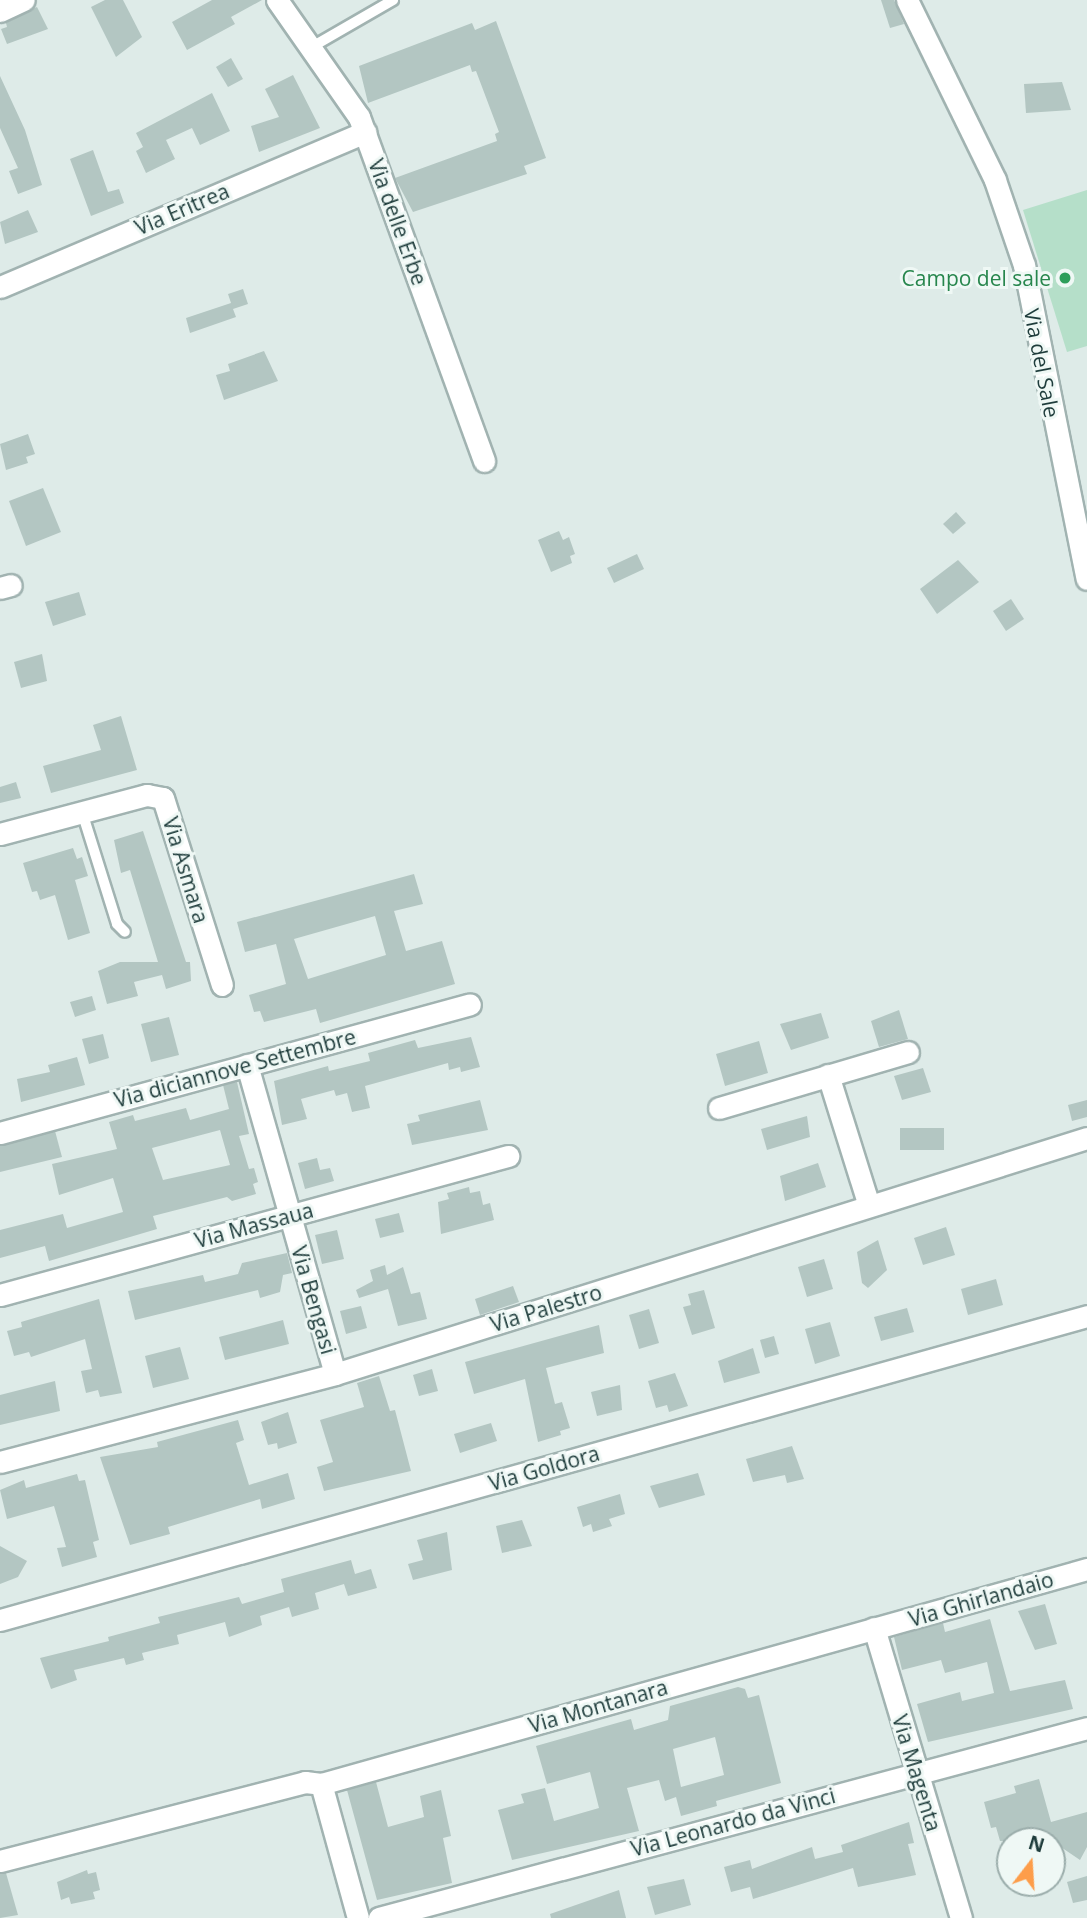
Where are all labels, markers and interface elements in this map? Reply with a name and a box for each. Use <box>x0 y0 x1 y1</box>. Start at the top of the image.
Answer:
street label: Via delle Erbe <box>364 156 432 288</box>
street label: Via Eritrea <box>131 178 233 240</box>
place label: Campo del sale <box>902 265 1051 291</box>
marker: Campo del sale <box>1057 270 1073 286</box>
street label: Via del Sale <box>1019 306 1065 420</box>
street label: Via Asmara <box>158 814 214 926</box>
street label: Via diciannove Settembre <box>111 1024 359 1112</box>
street label: Via Massaua <box>192 1197 316 1253</box>
street label: Via Bengasi <box>287 1243 341 1357</box>
street label: Via Palestro <box>487 1279 605 1337</box>
street label: Via Goldora <box>486 1440 602 1496</box>
street label: Via Ghirlandaio <box>906 1566 1056 1632</box>
street label: Via Montanara <box>526 1674 670 1738</box>
street label: Via Magenta <box>887 1712 947 1834</box>
street label: Via Leonardo da Vinci <box>628 1783 838 1861</box>
north arrow <box>996 1827 1066 1897</box>
text: N <box>1025 1829 1048 1859</box>

